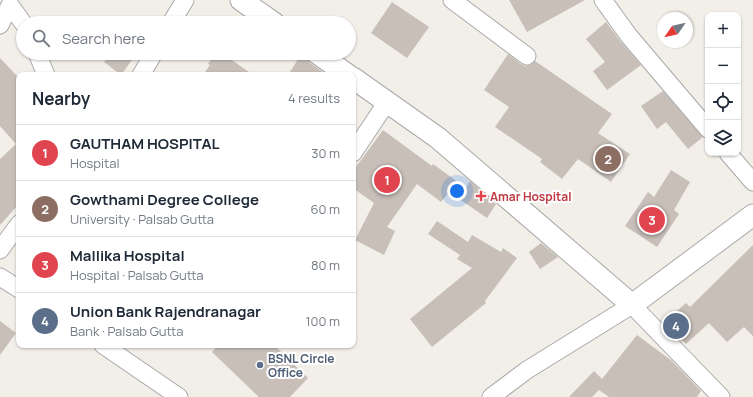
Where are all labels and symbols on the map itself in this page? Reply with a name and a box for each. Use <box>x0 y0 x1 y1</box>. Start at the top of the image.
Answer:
north arrow <box>657 12 693 48</box>
pin: 2 <box>595 144 621 174</box>
pin: 1 <box>374 165 400 195</box>
your location <box>447 181 467 201</box>
place label: Amar Hospital <box>490 188 572 205</box>
marker: Amar Hospital <box>475 190 487 202</box>
pin: 3 <box>639 205 665 235</box>
pin: 4 <box>663 311 689 341</box>
place label: BSNL Circle Office <box>268 350 335 381</box>
marker: BSNL Circle Office <box>255 360 265 370</box>

